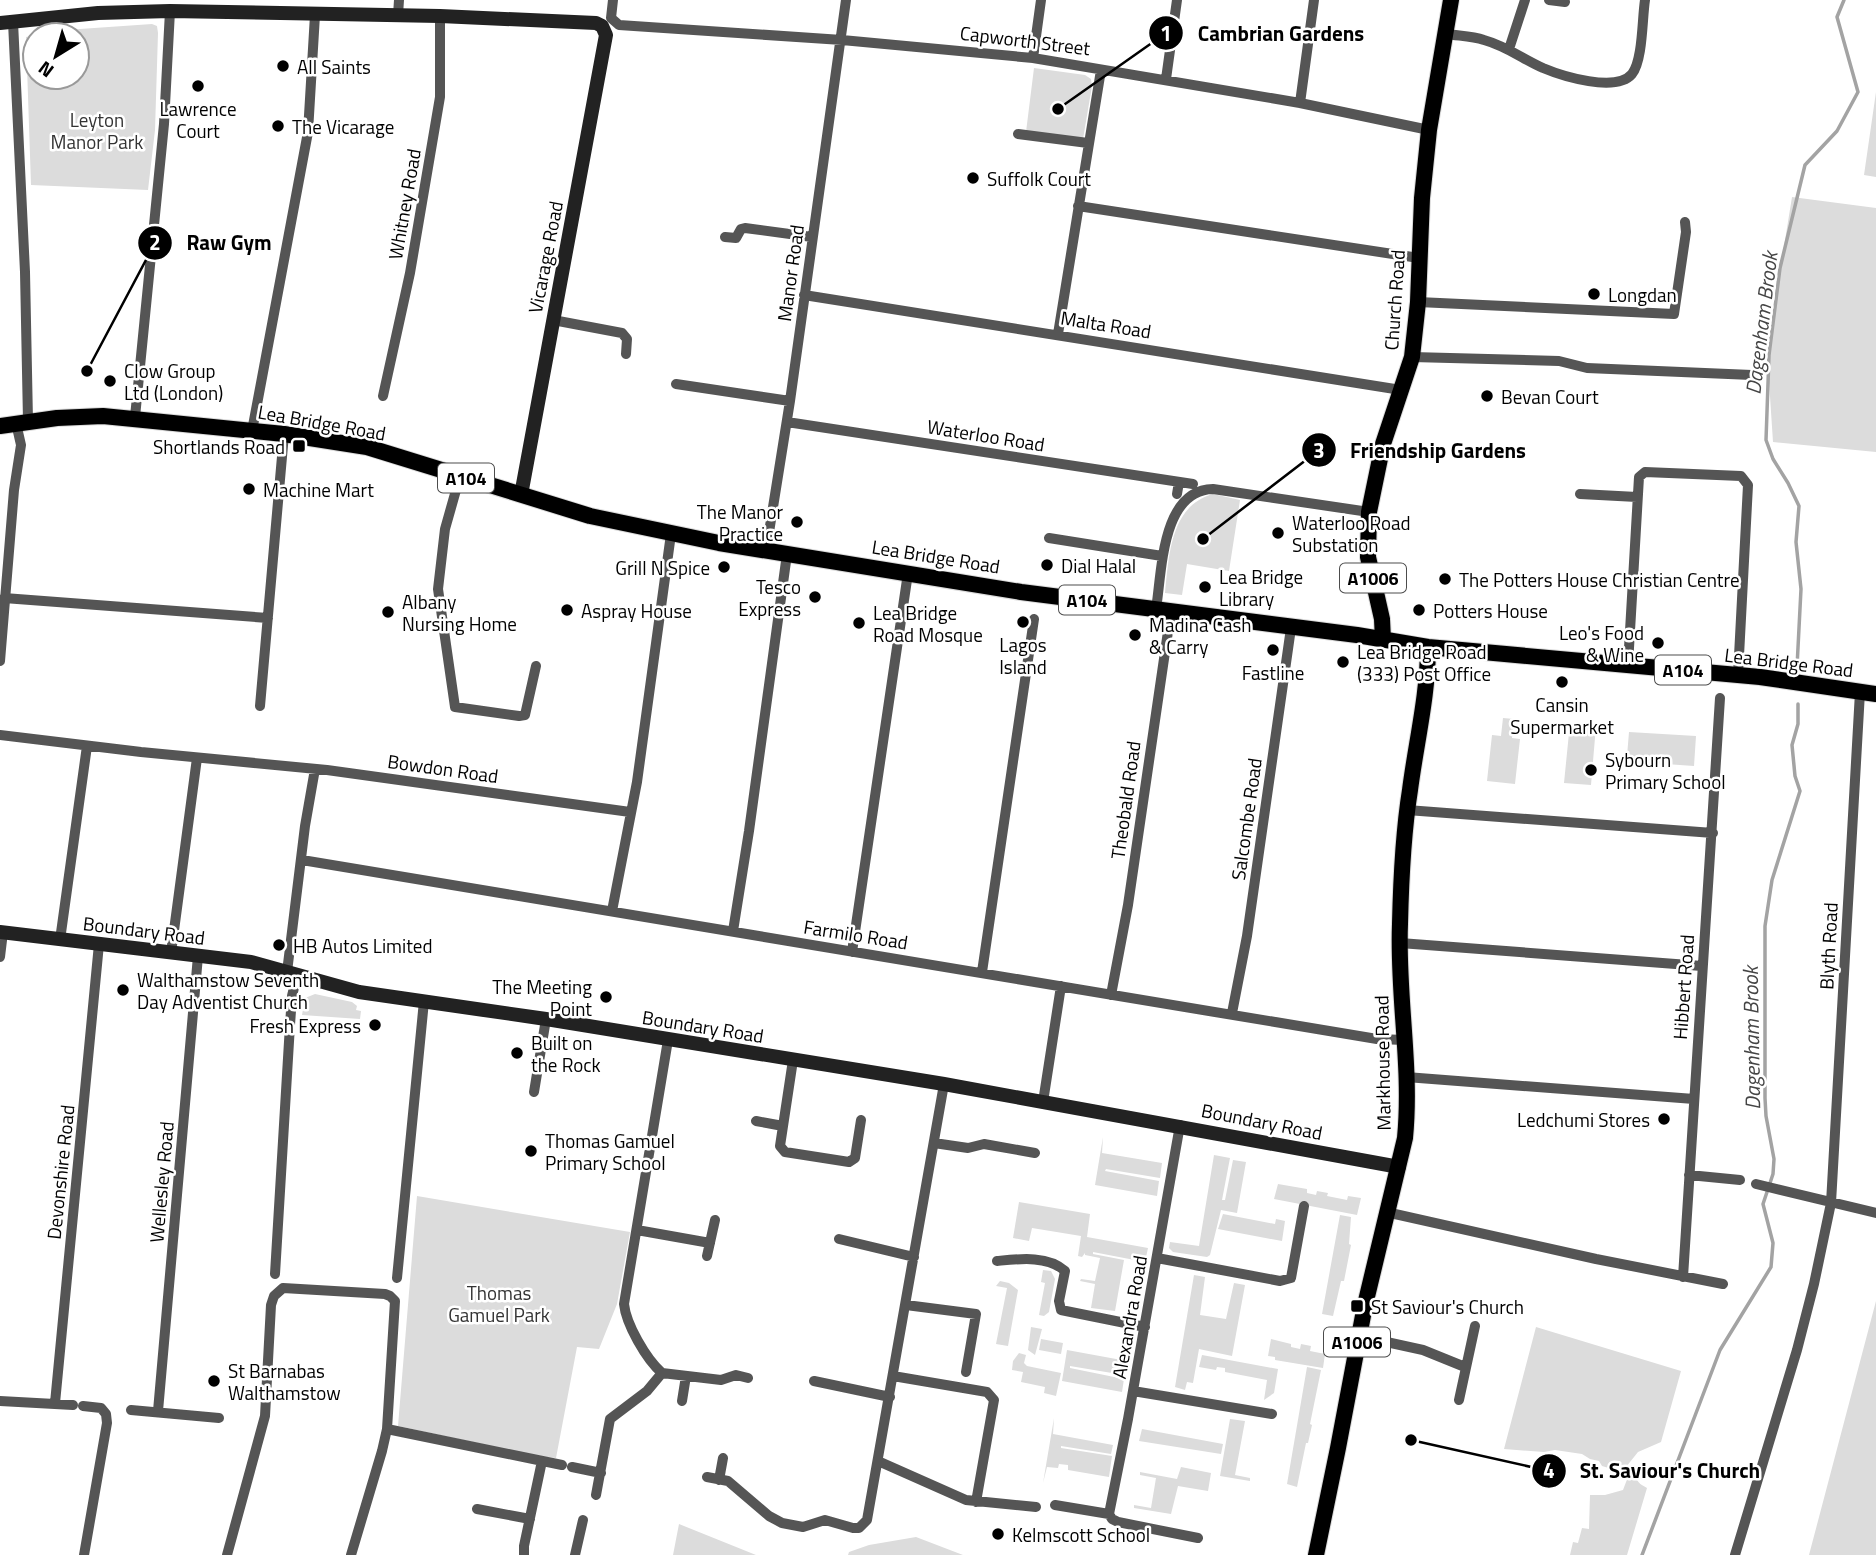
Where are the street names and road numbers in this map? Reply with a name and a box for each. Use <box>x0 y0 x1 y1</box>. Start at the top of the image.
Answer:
street label: Capworth Street <box>958 18 1092 62</box>
street label: Whitney Road <box>380 146 428 262</box>
street label: Vicarage Road <box>520 198 570 316</box>
street label: Manor Road <box>769 223 811 323</box>
street label: Church Road <box>1376 249 1412 351</box>
street label: Malta Road <box>1059 303 1153 345</box>
street label: Lea Bridge Road <box>256 396 388 448</box>
street label: Waterloo Road <box>925 411 1047 459</box>
road number: A104 <box>438 464 494 492</box>
street label: Lea Bridge Road <box>870 532 1002 580</box>
road number: A1006 <box>1340 564 1406 592</box>
road number: A104 <box>1059 586 1115 614</box>
street label: Lea Bridge Road <box>1723 640 1855 684</box>
road number: A104 <box>1655 656 1711 684</box>
street label: Theobald Road <box>1102 739 1148 861</box>
street label: Bowdon Road <box>386 746 500 790</box>
street label: Salcombe Road <box>1223 756 1269 882</box>
street label: Blyth Road <box>1811 902 1845 990</box>
street label: Boundary Road <box>81 908 207 952</box>
street label: Farmilo Road <box>802 911 910 957</box>
street label: Hibbert Road <box>1665 934 1701 1040</box>
street label: Markhouse Road <box>1366 995 1398 1131</box>
street label: Boundary Road <box>640 1002 766 1050</box>
street label: Boundary Road <box>1199 1095 1325 1147</box>
street label: Devonshire Road <box>39 1103 81 1241</box>
street label: Wellesley Road <box>141 1120 181 1244</box>
street label: Alexandra Road <box>1104 1253 1154 1381</box>
road number: A1006 <box>1324 1328 1390 1357</box>

